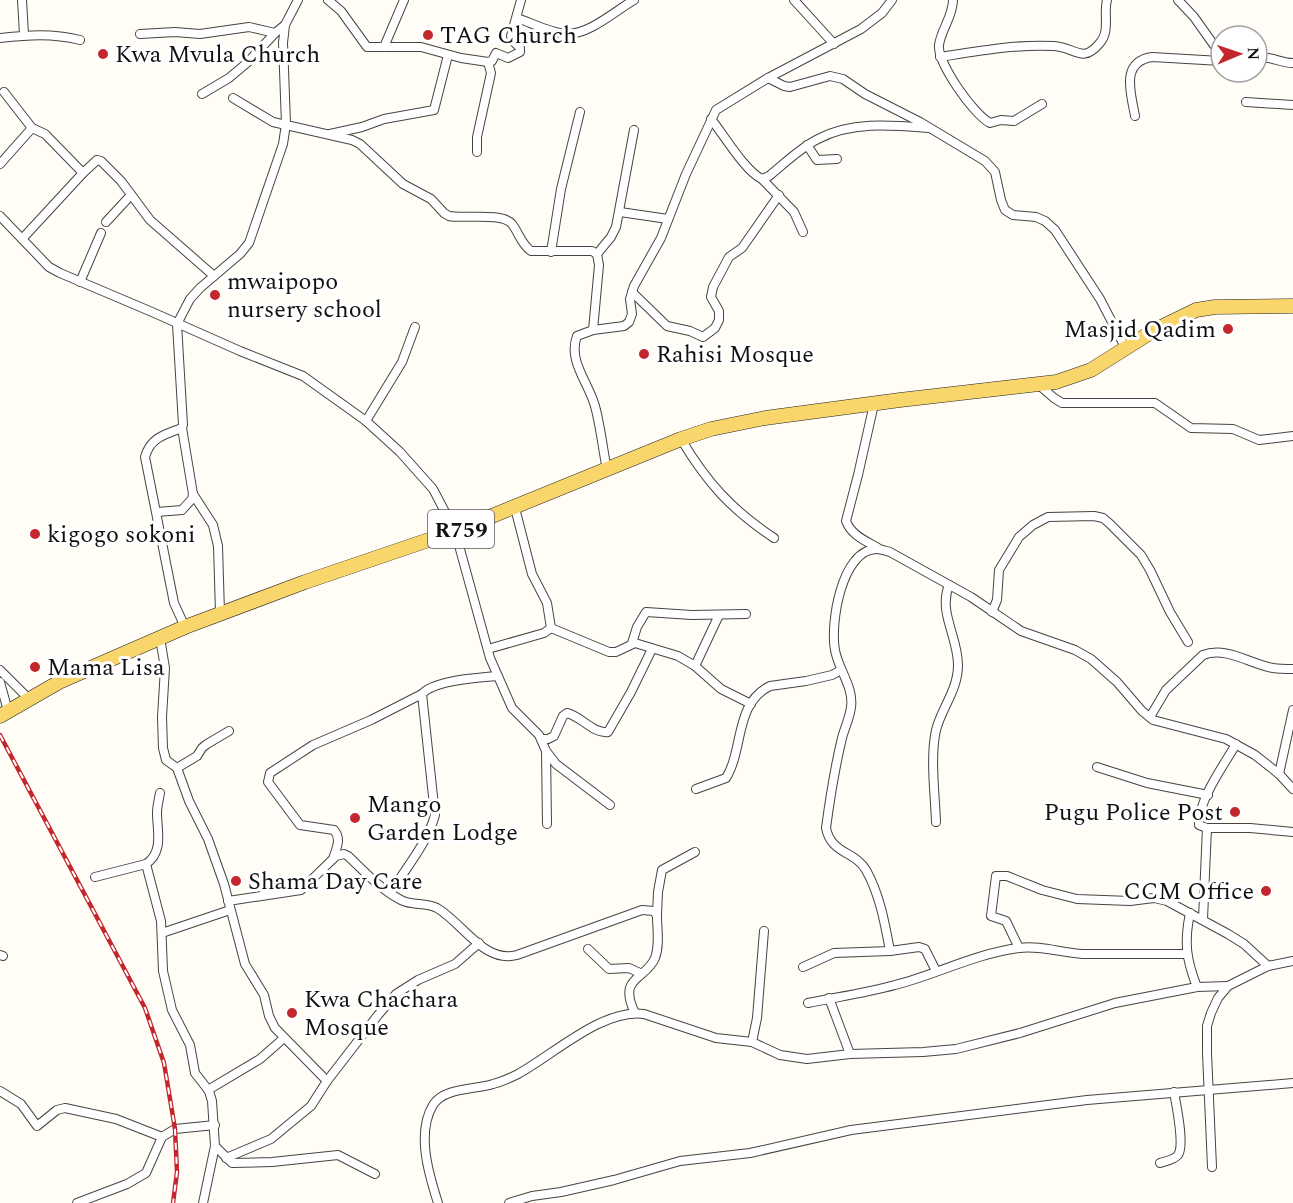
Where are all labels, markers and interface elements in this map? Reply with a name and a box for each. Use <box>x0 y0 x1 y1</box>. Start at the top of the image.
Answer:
place label: TAG Church <box>440 18 577 54</box>
north arrow <box>1209 24 1269 84</box>
marker: TAG Church <box>421 28 435 42</box>
place label: Kwa Mvula Church <box>115 37 320 73</box>
marker: Kwa Mvula Church <box>96 47 110 61</box>
text: N <box>1241 47 1265 60</box>
place label: mwaipopo nursery school <box>227 264 382 328</box>
marker: mwaipopo nursery school <box>208 288 222 302</box>
place label: Masjid Qadim <box>1064 312 1216 348</box>
marker: Masjid Qadim <box>1221 322 1235 336</box>
place label: Rahisi Mosque <box>656 337 814 373</box>
marker: Rahisi Mosque <box>637 347 651 361</box>
road number: R759 <box>428 510 494 548</box>
place label: kigogo sokoni <box>47 517 196 553</box>
marker: kigogo sokoni <box>28 527 42 541</box>
place label: Mama Lisa <box>47 650 165 686</box>
marker: Mama Lisa <box>28 660 42 674</box>
place label: Mango Garden Lodge <box>367 787 518 851</box>
place label: Pugu Police Post <box>1044 795 1223 831</box>
marker: Pugu Police Post <box>1228 805 1242 819</box>
marker: Mango Garden Lodge <box>348 811 362 825</box>
place label: Shama Day Care <box>248 864 423 900</box>
marker: Shama Day Care <box>229 874 243 888</box>
place label: CCM Office <box>1123 874 1254 910</box>
marker: CCM Office <box>1259 884 1273 898</box>
place label: Kwa Chachara Mosque <box>304 982 458 1046</box>
marker: Kwa Chachara Mosque <box>285 1006 299 1020</box>

